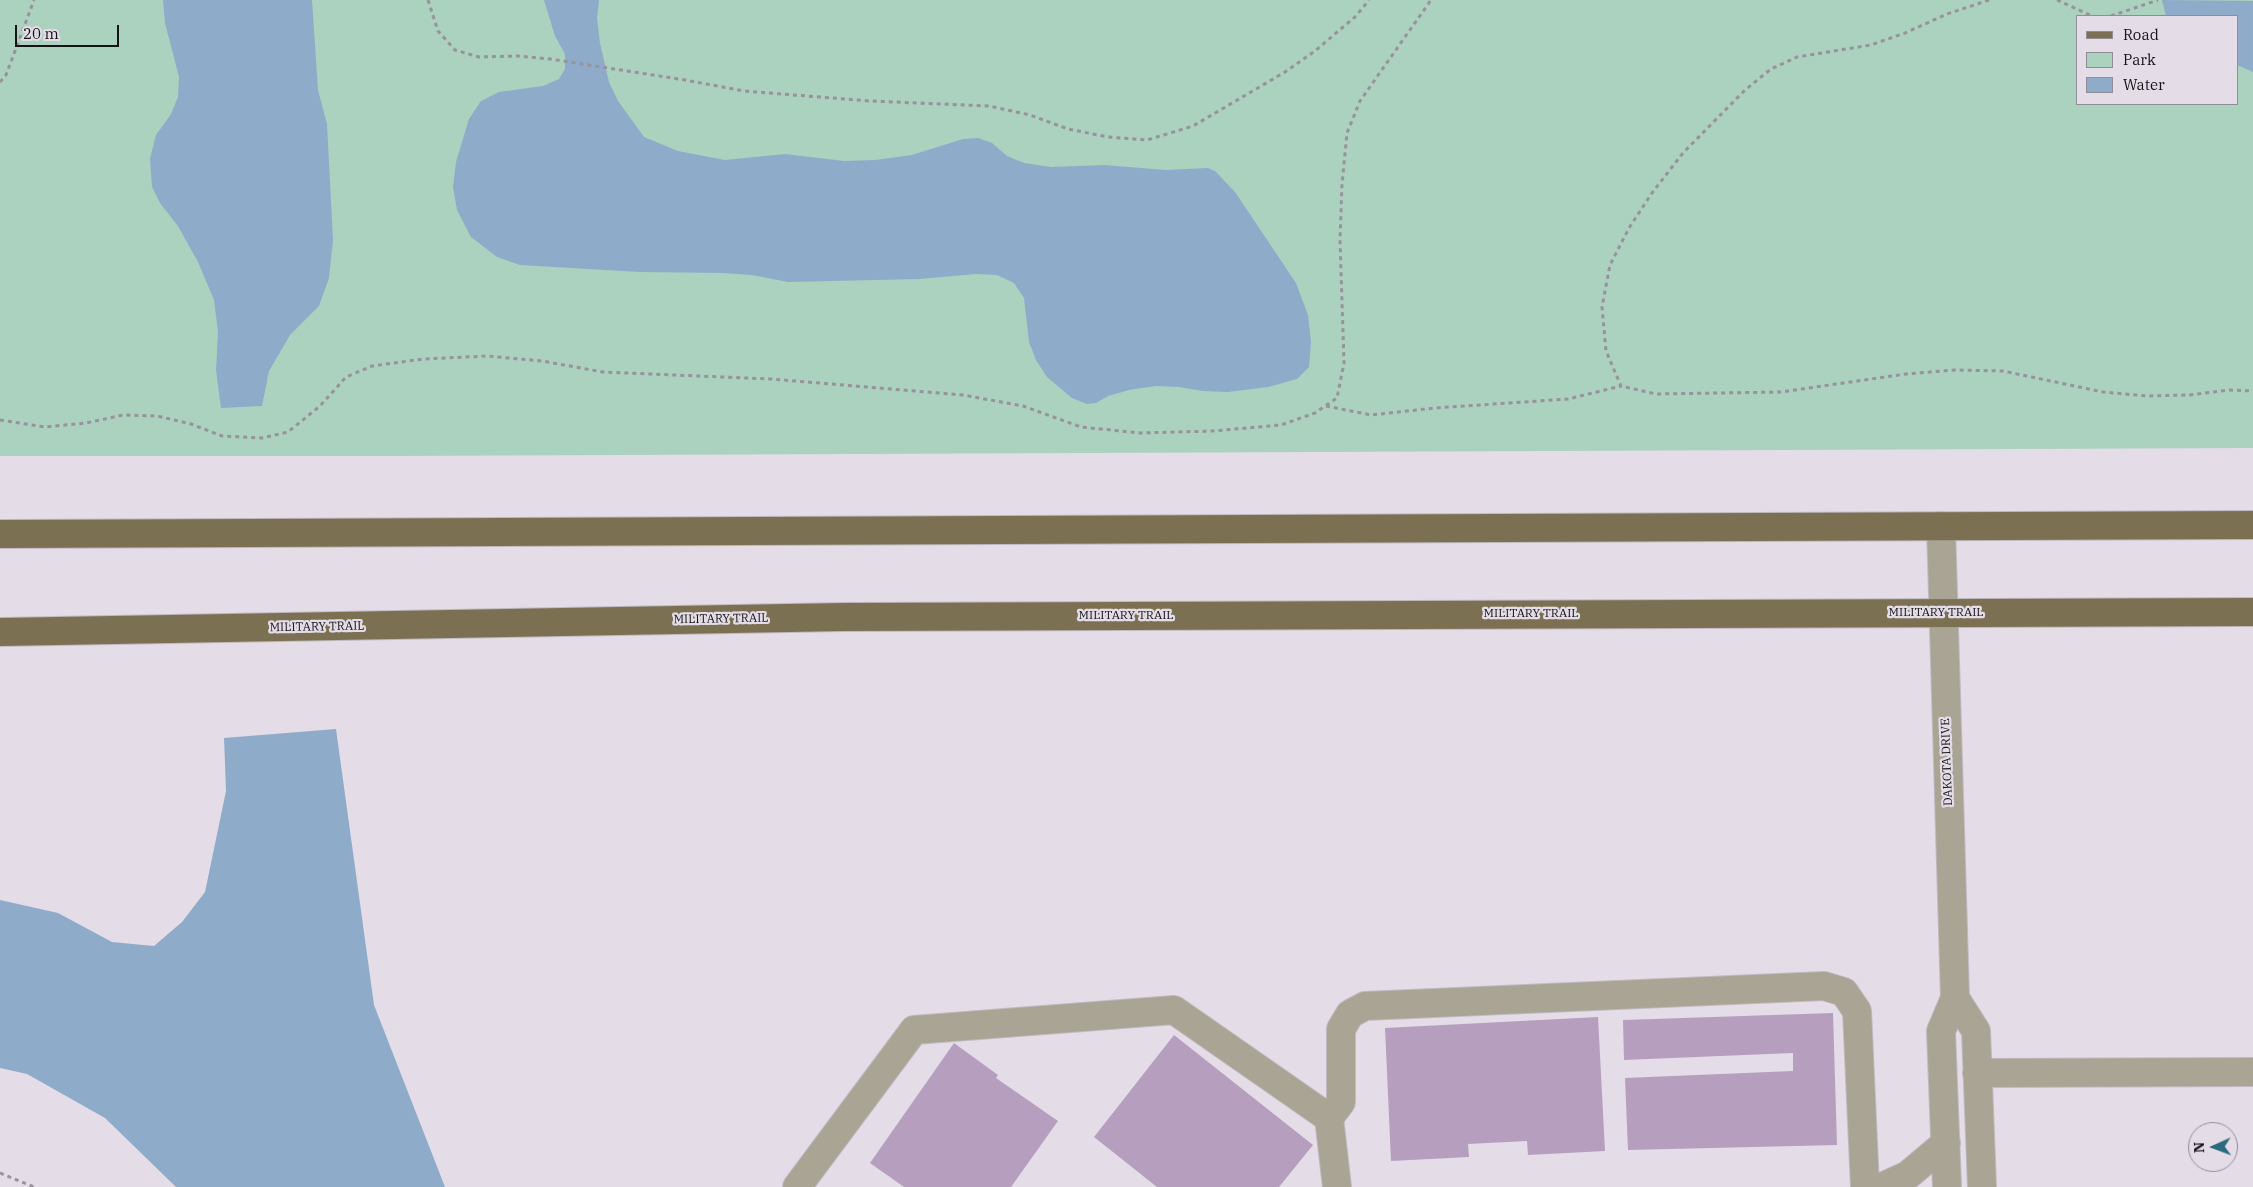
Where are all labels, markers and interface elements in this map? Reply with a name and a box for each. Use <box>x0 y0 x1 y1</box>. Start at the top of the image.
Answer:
scale bar <box>18 15 121 47</box>
legend <box>2076 15 2238 105</box>
text: 20 m <box>23 24 59 43</box>
text: Road <box>2123 25 2159 44</box>
text: Park <box>2123 50 2156 69</box>
text: Water <box>2123 75 2165 94</box>
street label: MILITARY TRAIL <box>1889 606 1983 620</box>
street label: MILITARY TRAIL <box>1484 607 1578 621</box>
street label: MILITARY TRAIL <box>1079 609 1173 623</box>
street label: MILITARY TRAIL <box>673 611 769 627</box>
street label: MILITARY TRAIL <box>269 619 365 635</box>
street label: DAKOTA DRIVE <box>1938 718 1956 806</box>
north arrow <box>2188 1122 2238 1172</box>
text: N <box>2190 1142 2208 1153</box>

